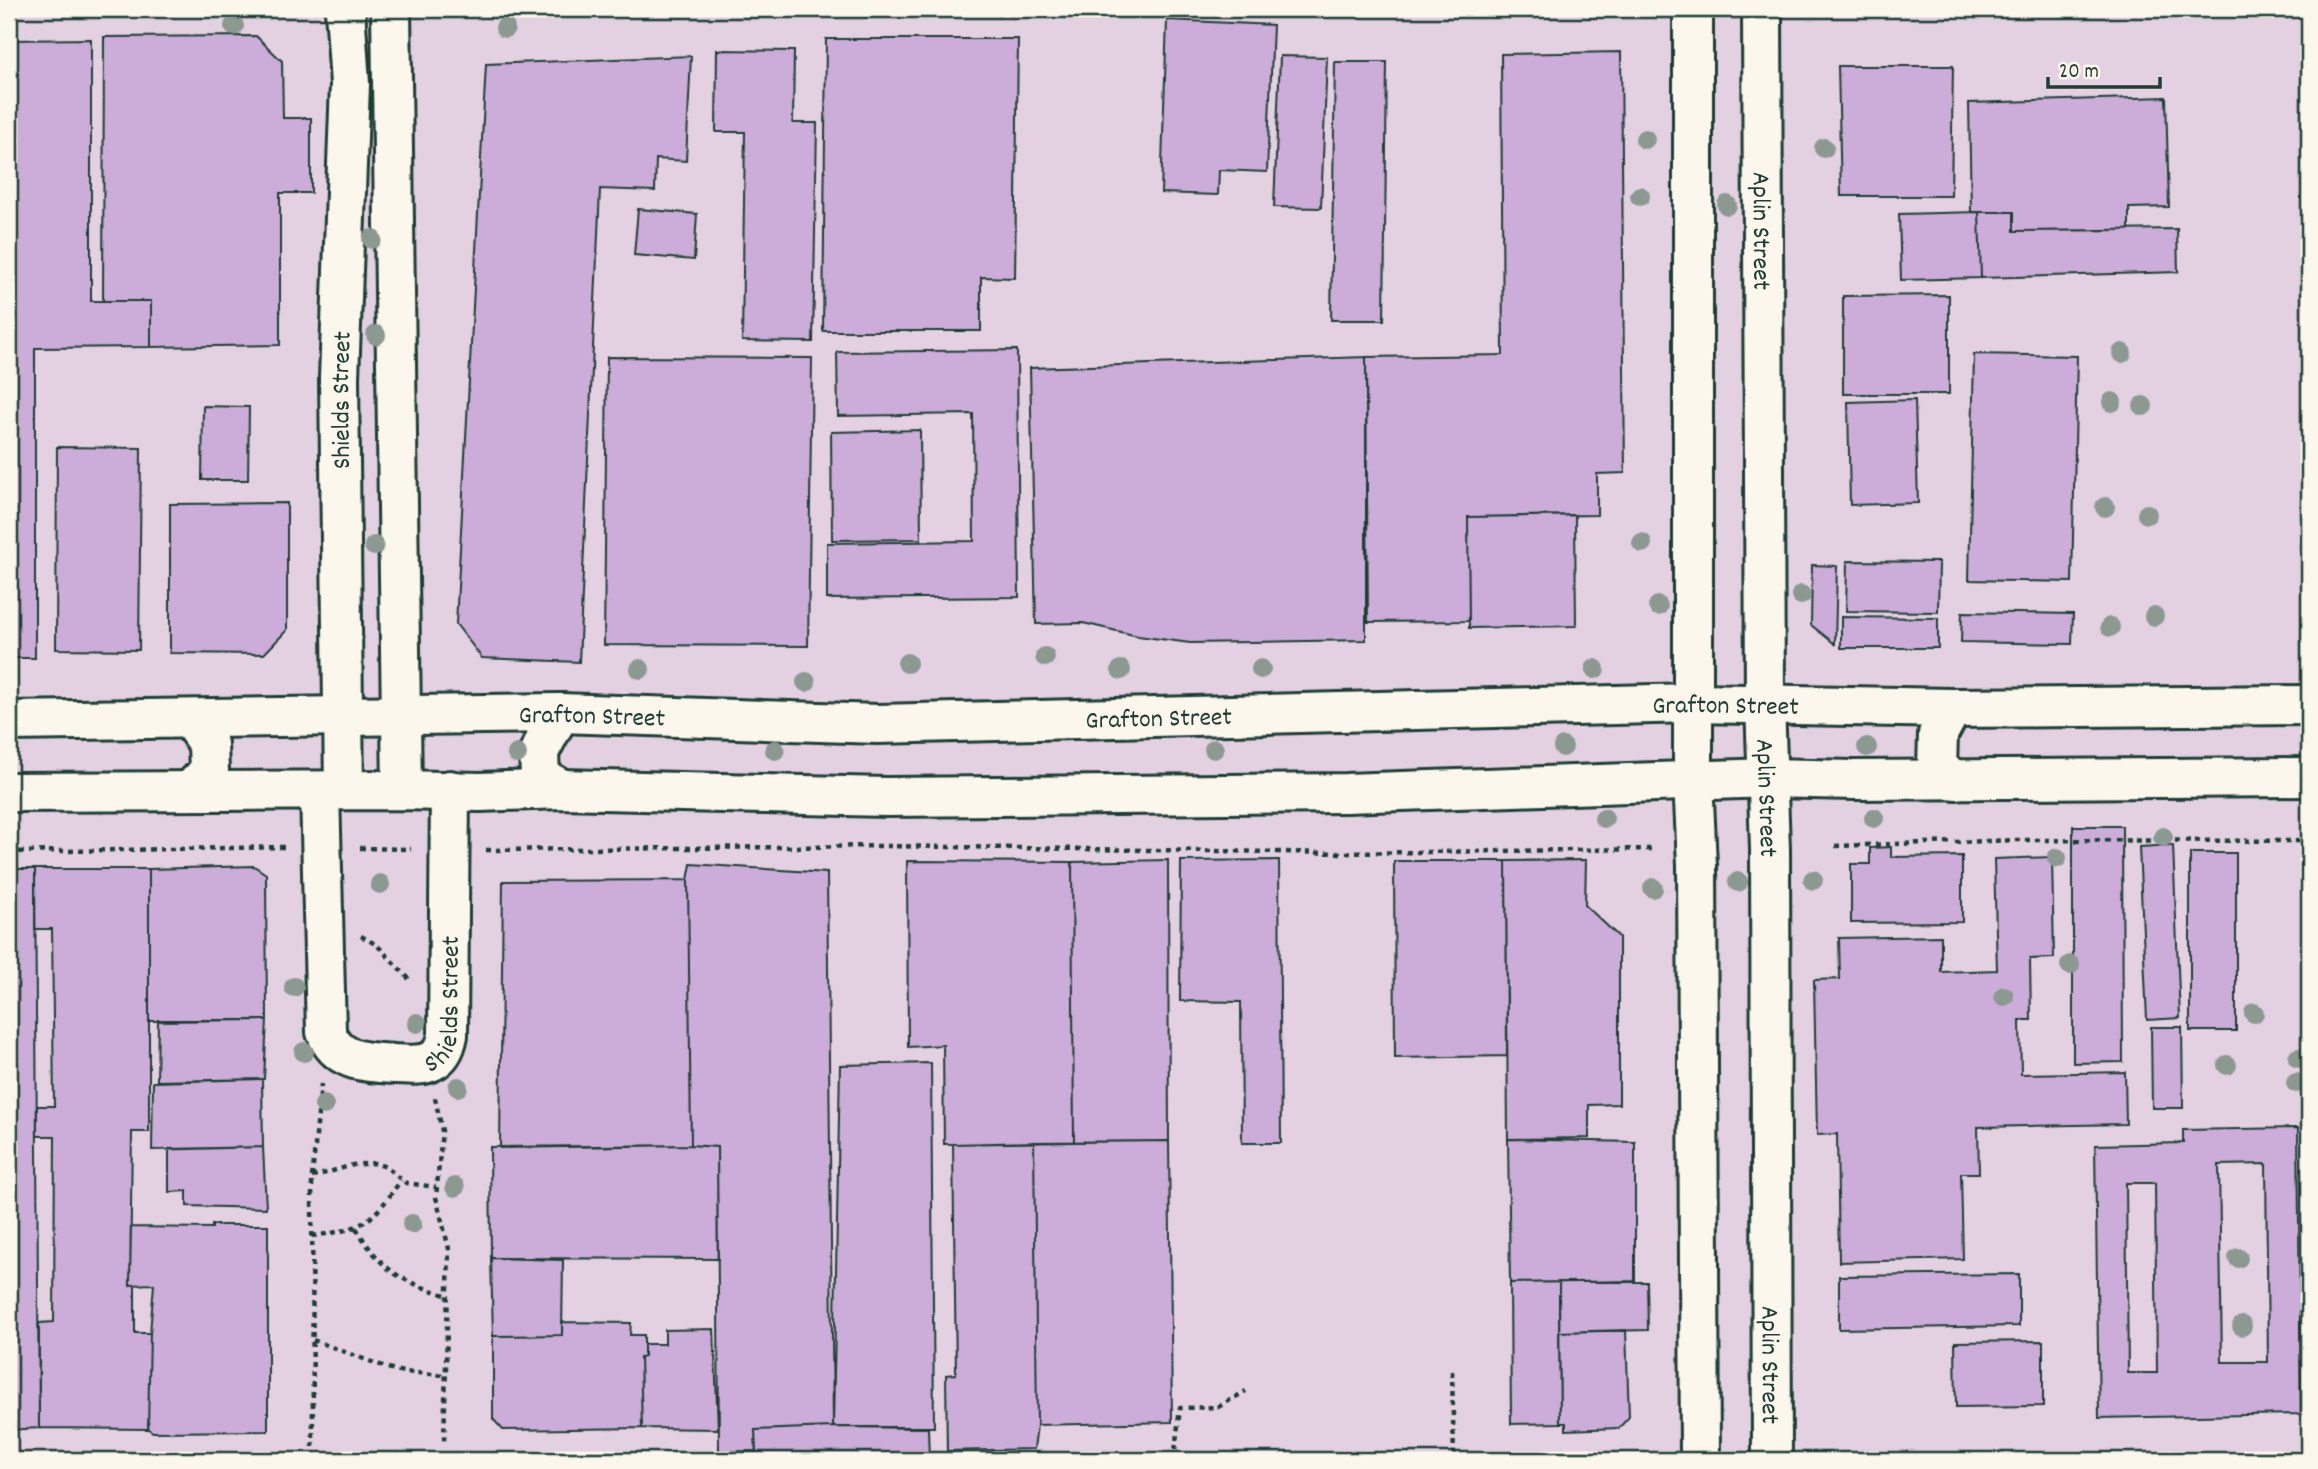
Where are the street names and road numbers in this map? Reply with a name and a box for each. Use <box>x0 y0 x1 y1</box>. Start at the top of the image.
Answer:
street label: Aplin Street <box>1741 172 1778 291</box>
street label: Shields Street <box>324 330 363 469</box>
street label: Grafton Street <box>1652 688 1799 727</box>
street label: Grafton Street <box>518 698 666 739</box>
street label: Grafton Street <box>1085 700 1233 741</box>
street label: Aplin Street <box>1744 738 1785 858</box>
street label: Shields Street <box>419 935 471 1084</box>
street label: Aplin Street <box>1749 1306 1787 1425</box>

